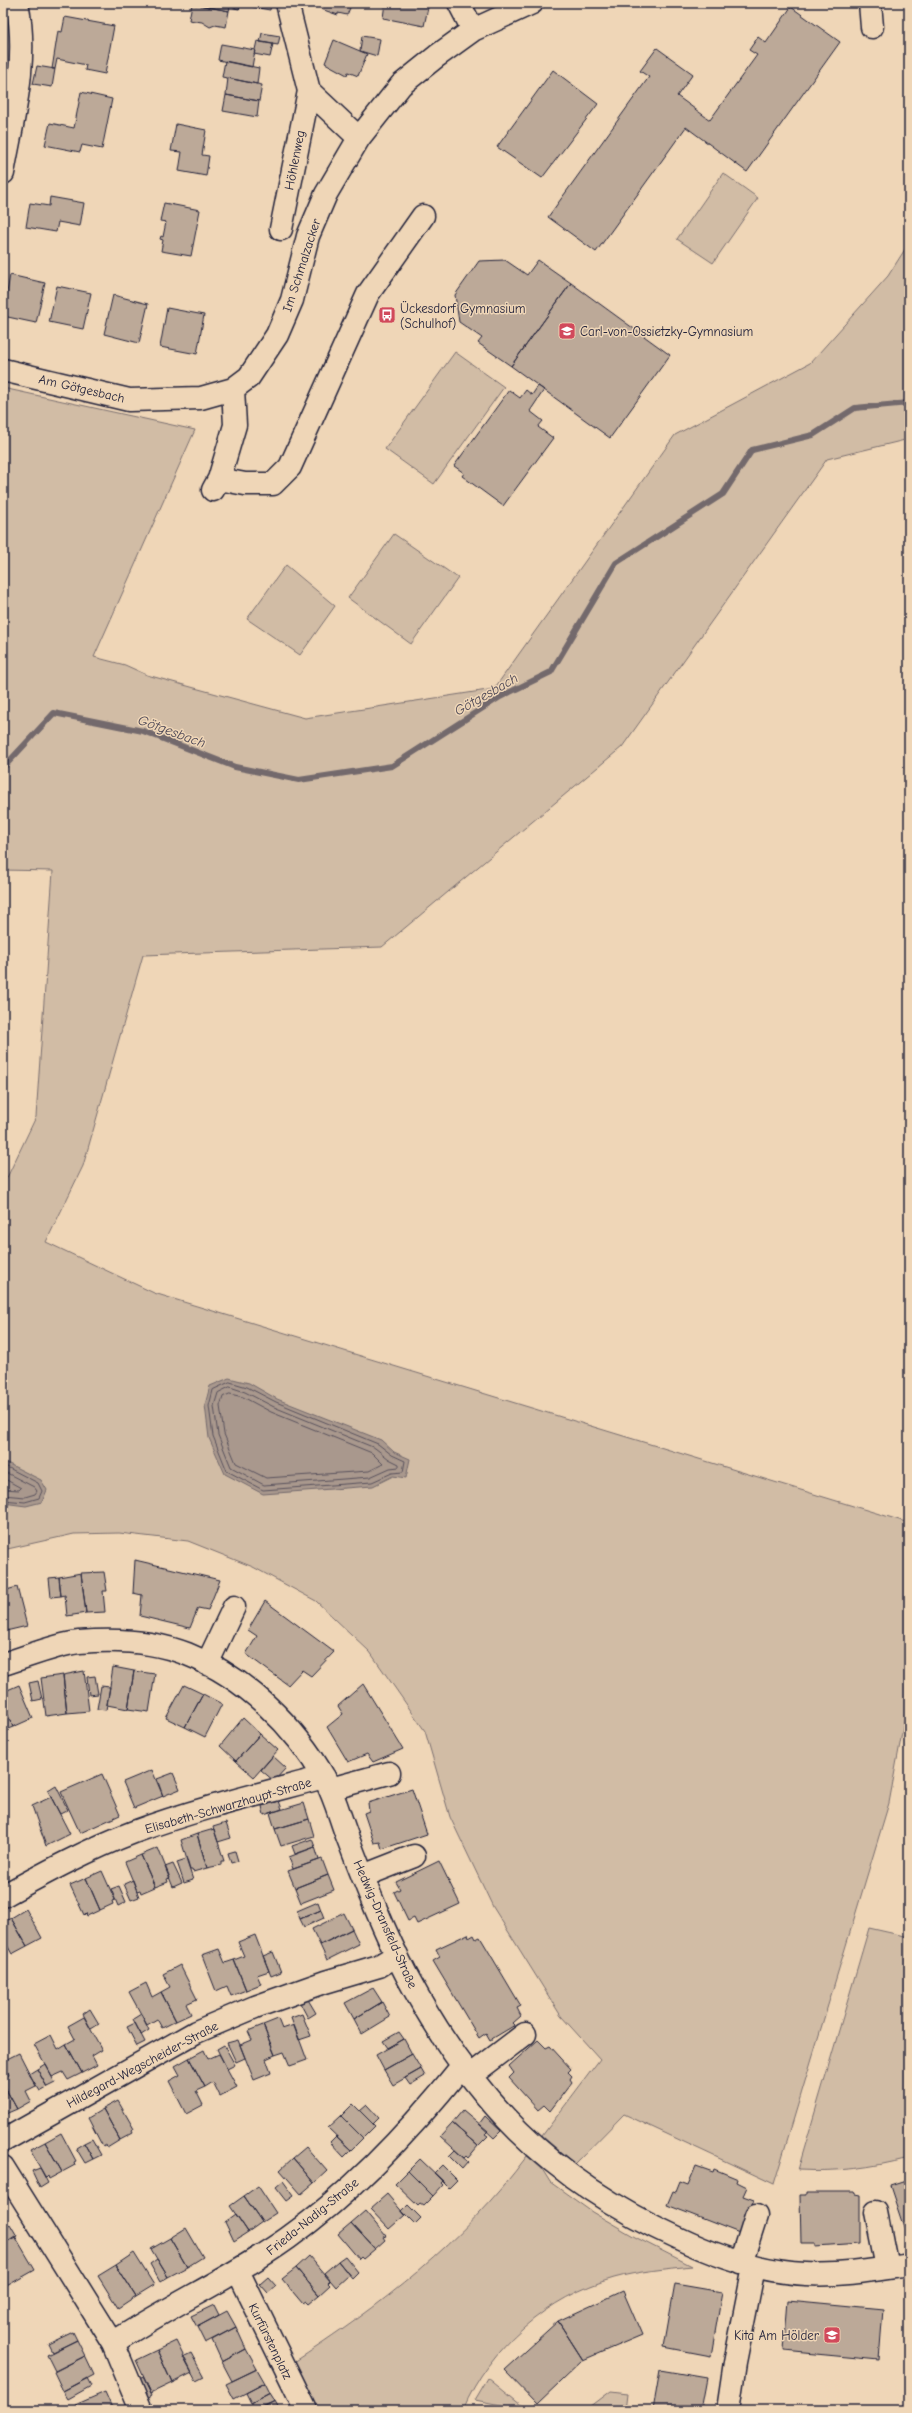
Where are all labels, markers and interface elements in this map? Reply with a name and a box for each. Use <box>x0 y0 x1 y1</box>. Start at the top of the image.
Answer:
street label: Höhlenweg <box>281 129 308 191</box>
street label: Im Schmalzacker <box>279 216 324 314</box>
place label: Ückesdorf Gymnasium (Schulhof) <box>400 300 526 331</box>
bus stop icon: Ückesdorf Gymnasium (Schulhof) <box>377 305 397 325</box>
school or university icon: Carl-von-Ossietzky-Gymnasium <box>557 321 577 341</box>
place label: Carl-von-Ossietzky-Gymnasium <box>580 324 753 339</box>
street label: Am Götgesbach <box>37 371 126 406</box>
water label: Götgesbach <box>451 669 521 719</box>
water label: Götgesbach <box>136 711 208 752</box>
street label: Elisabeth-Schwarzhaupt-Straße <box>143 1774 314 1836</box>
street label: Hedwig-Dransfeld-Straße <box>350 1858 421 1991</box>
street label: Hildegard-Wegscheider-Straße <box>64 2018 221 2111</box>
street label: Frieda-Nadig-Straße <box>263 2174 362 2258</box>
street label: Kurfürstenplatz <box>246 2301 296 2382</box>
school or university icon: Kita Am Hölder <box>822 2325 842 2345</box>
place label: Kita Am Hölder <box>734 2328 820 2343</box>

